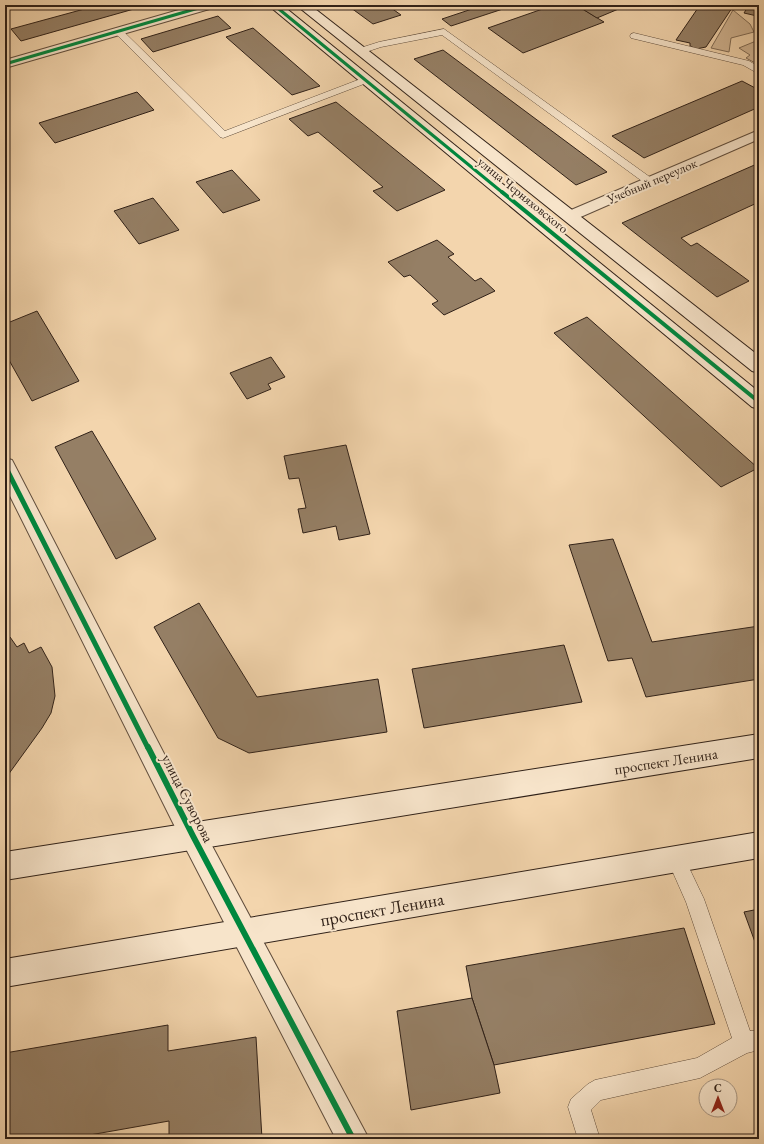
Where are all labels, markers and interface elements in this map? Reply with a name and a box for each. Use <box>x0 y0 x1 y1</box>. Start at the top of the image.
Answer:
street label: улица Черняховского <box>474 153 572 237</box>
street label: Учебный переулок <box>603 154 700 208</box>
street label: проспект Ленина <box>613 743 719 779</box>
street label: улица Суворова <box>158 751 218 845</box>
street label: проспект Ленина <box>318 887 446 931</box>
north arrow <box>698 1078 738 1118</box>
text: С <box>714 1081 722 1095</box>

